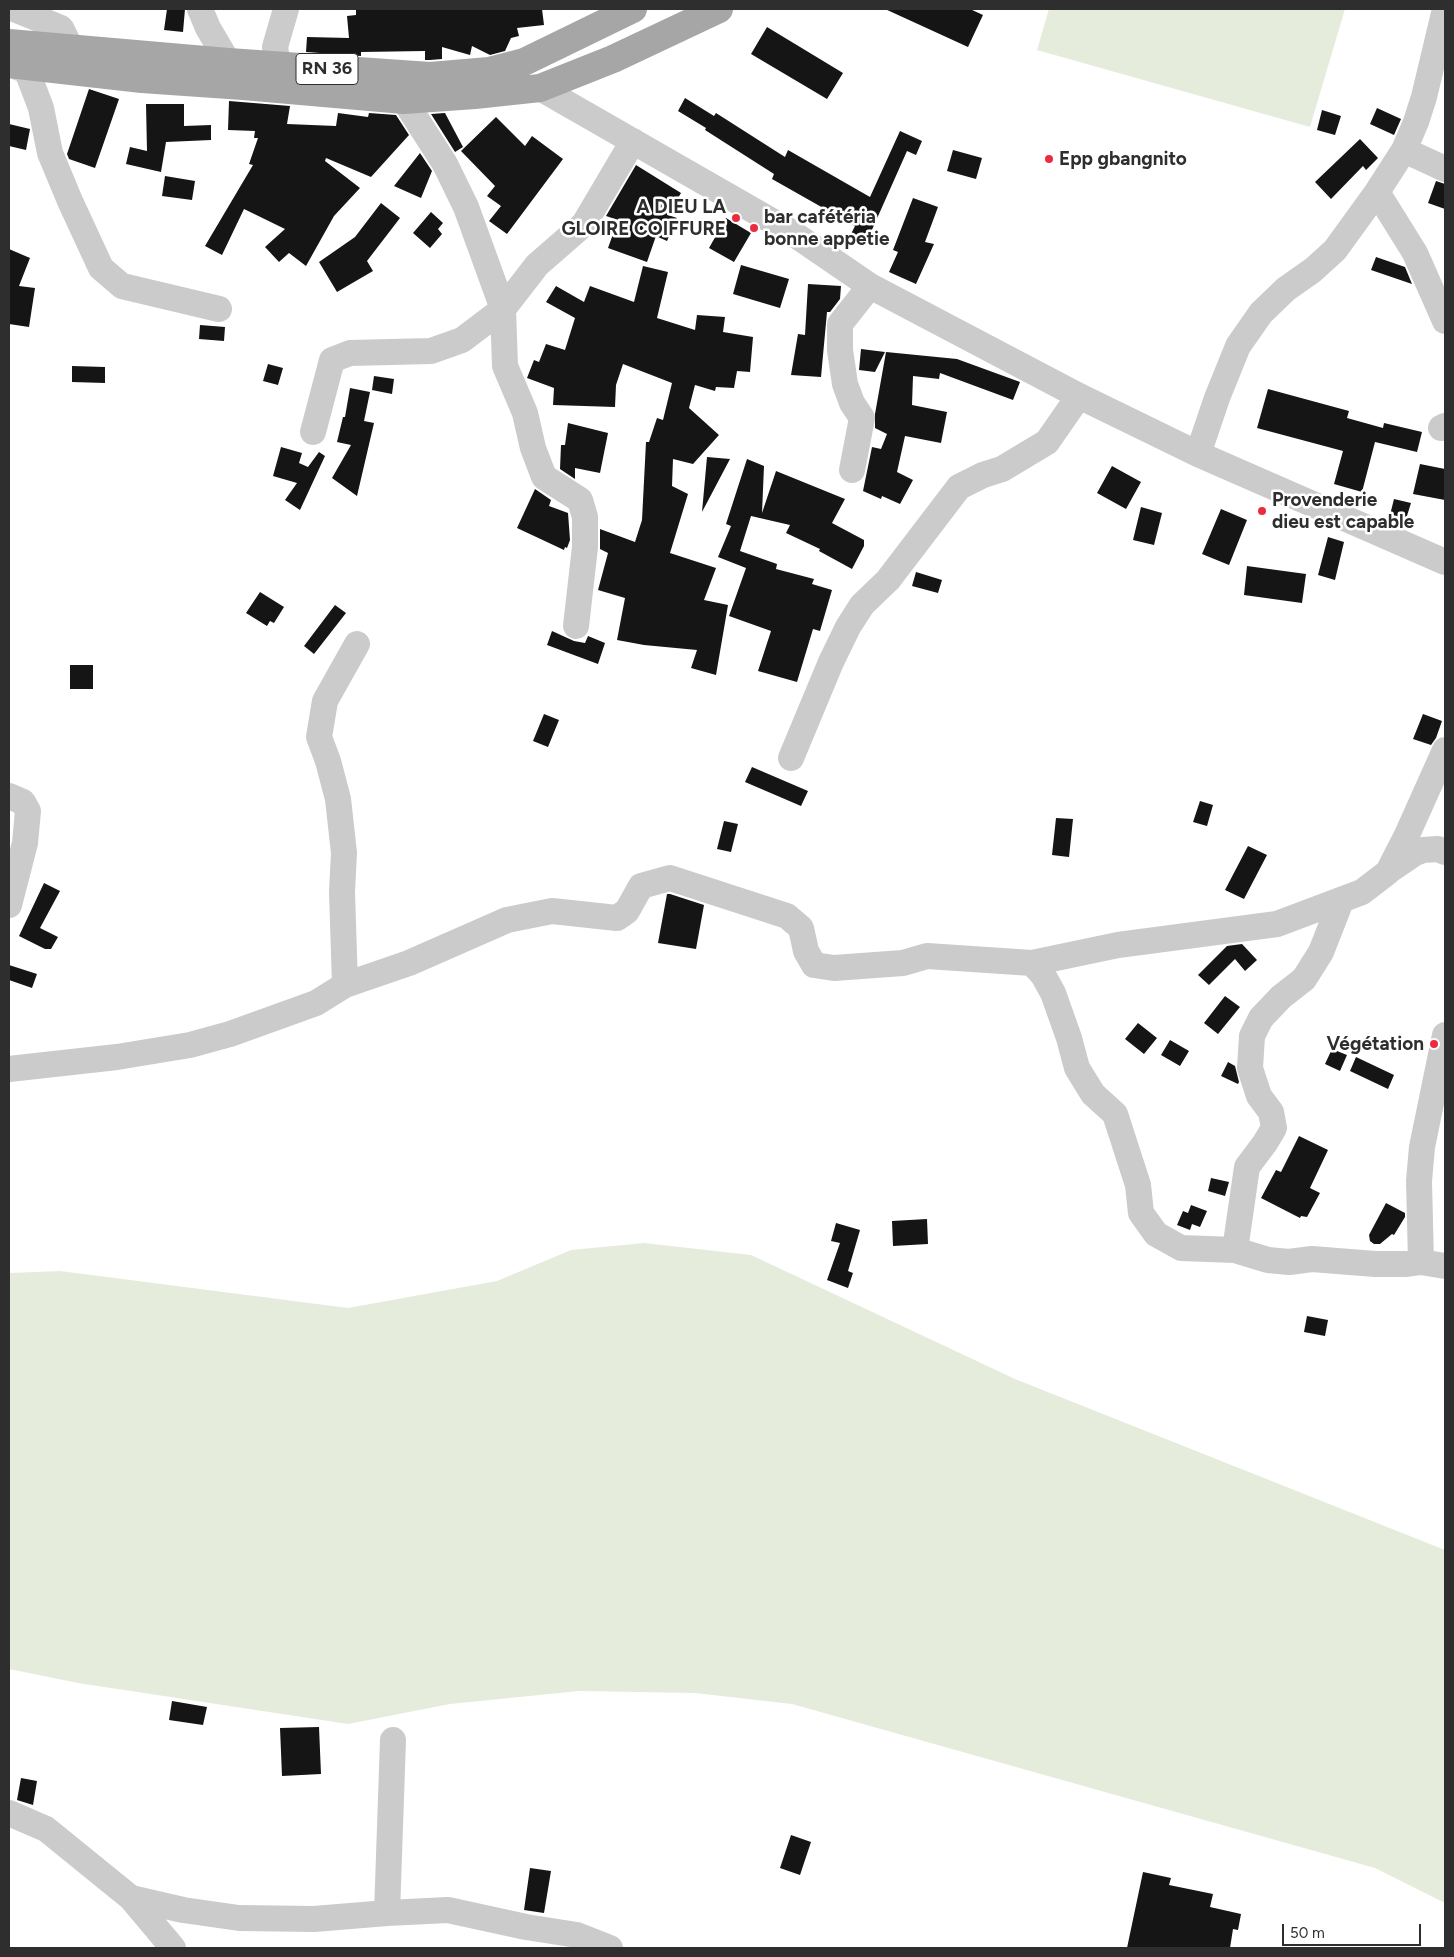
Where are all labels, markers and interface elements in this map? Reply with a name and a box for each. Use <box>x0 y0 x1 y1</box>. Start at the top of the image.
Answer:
road number: RN 36 <box>296 54 358 85</box>
place label: Epp gbangnito <box>1059 148 1187 170</box>
marker: Epp gbangnito <box>1043 153 1055 165</box>
place label: A DIEU LA GLOIRE COIFFURE <box>561 196 726 240</box>
place label: bar cafétéria bonne appetie <box>764 206 890 250</box>
marker: A DIEU LA GLOIRE COIFFURE <box>730 212 742 224</box>
marker: bar cafétéria bonne appetie <box>748 222 760 234</box>
place label: Provenderie dieu est capable <box>1272 489 1414 533</box>
marker: Provenderie dieu est capable <box>1256 505 1268 517</box>
place label: Végétation <box>1326 1033 1424 1055</box>
marker: Végétation <box>1428 1038 1440 1050</box>
scale bar <box>1284 1914 1423 1946</box>
text: 50 m <box>1290 1924 1325 1942</box>

